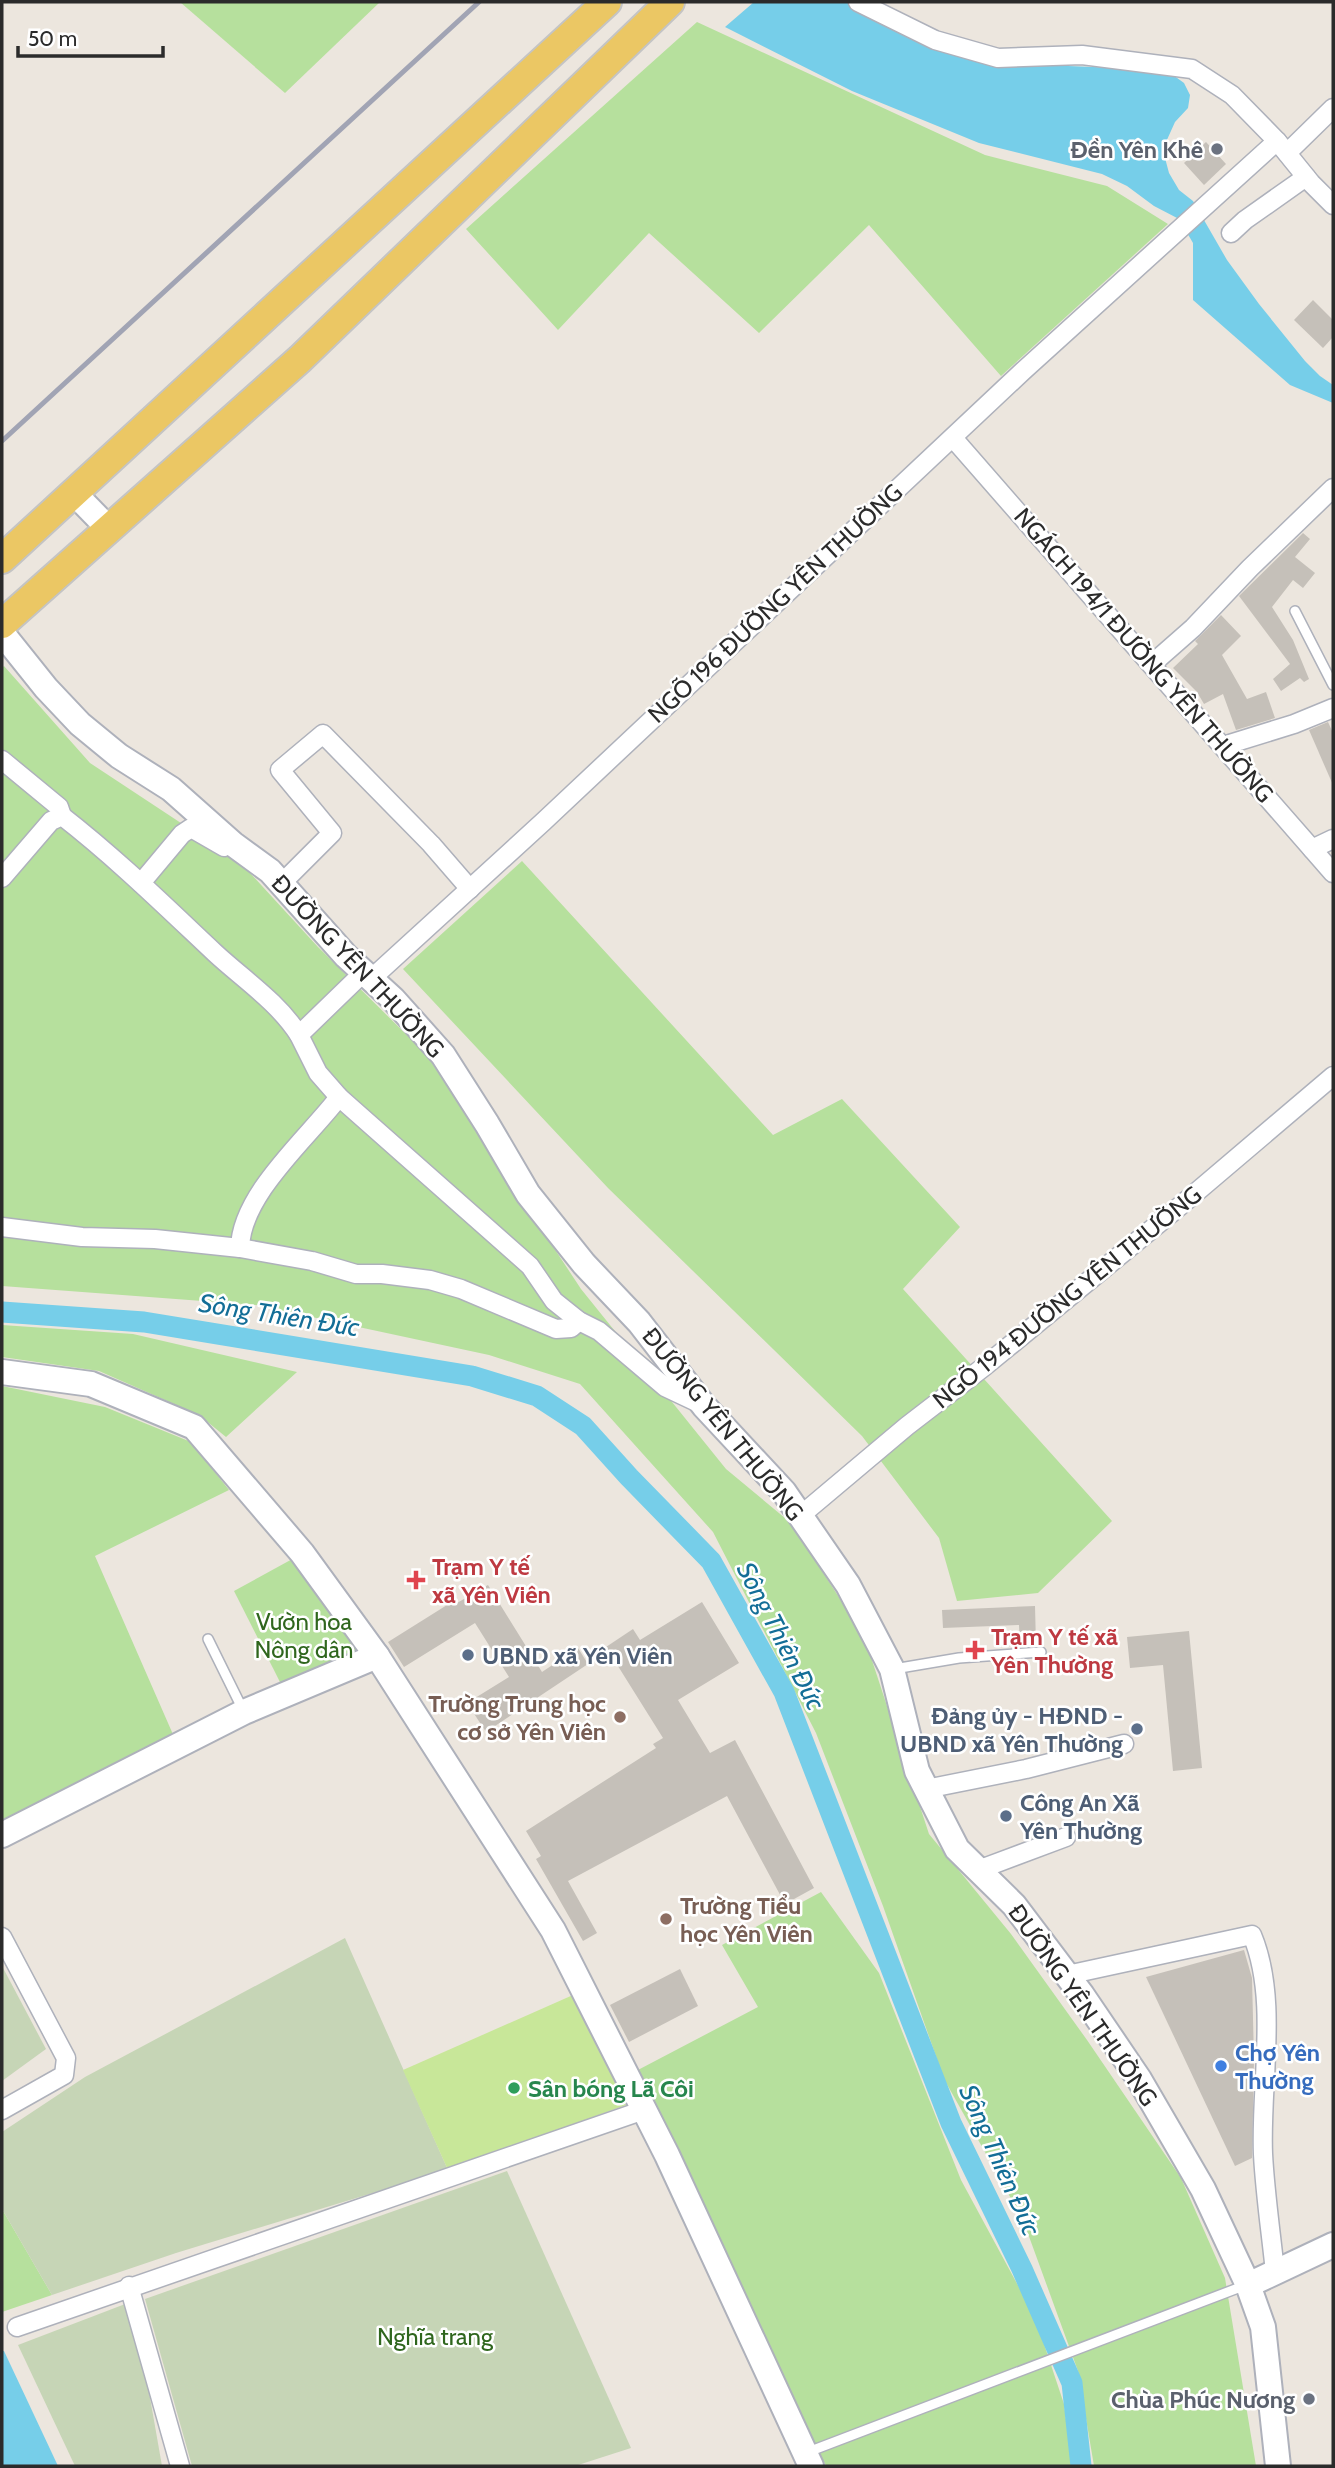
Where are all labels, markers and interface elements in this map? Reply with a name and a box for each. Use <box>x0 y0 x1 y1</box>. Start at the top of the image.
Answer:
scale bar <box>18 14 163 58</box>
text: 50 m <box>28 26 77 51</box>
place label: Đền Yên Khê <box>1070 135 1203 164</box>
marker: Đền Yên Khê <box>1209 141 1225 157</box>
street label: NGÕ 196 ĐƯỜNG YÊN THƯỜNG <box>642 477 908 729</box>
street label: NGÁCH 194/1 ĐƯỜNG YÊN THƯỜNG <box>1008 502 1280 808</box>
street label: ĐƯỜNG YÊN THƯỜNG <box>266 868 450 1064</box>
street label: NGÕ 194 ĐƯỜNG YÊN THƯỜNG <box>927 1180 1207 1414</box>
water label: Sông Thiên Đức <box>197 1287 362 1343</box>
street label: ĐƯỜNG YÊN THƯỜNG <box>636 1322 810 1526</box>
place label: Trạm Y tế xã Yên Viên <box>432 1552 551 1609</box>
water label: Sông Thiên Đức <box>730 1557 832 1716</box>
marker: Trạm Y tế xã Yên Viên <box>406 1570 426 1590</box>
park label: Vườn hoa Nông dân <box>255 1607 353 1664</box>
place label: Trạm Y tế xã Yên Thường <box>990 1622 1118 1679</box>
marker: Trạm Y tế xã Yên Thường <box>965 1640 985 1660</box>
place label: UBND xã Yên Viên <box>482 1641 673 1670</box>
marker: UBND xã Yên Viên <box>460 1647 476 1663</box>
place label: Trường Trung học cơ sở Yên Viên <box>428 1689 606 1746</box>
place label: Đảng ủy - HĐND - UBND xã Yên Thường <box>900 1701 1123 1758</box>
marker: Trường Trung học cơ sở Yên Viên <box>612 1709 628 1725</box>
marker: Đảng ủy - HĐND - UBND xã Yên Thường <box>1129 1721 1145 1737</box>
place label: Công An Xã Yên Thường <box>1019 1788 1142 1845</box>
marker: Công An Xã Yên Thường <box>998 1808 1014 1824</box>
place label: Trường Tiểu học Yên Viên <box>680 1891 813 1948</box>
street label: ĐƯỜNG YÊN THƯỜNG <box>1002 1899 1164 2111</box>
marker: Trường Tiểu học Yên Viên <box>658 1911 674 1927</box>
place label: Chợ Yên Thường <box>1235 2038 1320 2095</box>
marker: Chợ Yên Thường <box>1213 2058 1229 2074</box>
place label: Sân bóng Lã Côi <box>528 2074 694 2103</box>
marker: Sân bóng Lã Côi <box>506 2080 522 2096</box>
water label: Sông Thiên Đức <box>952 2080 1048 2241</box>
park label: Nghĩa trang <box>377 2322 494 2351</box>
place label: Chùa Phúc Nương <box>1111 2385 1295 2414</box>
marker: Chùa Phúc Nương <box>1301 2391 1317 2407</box>

